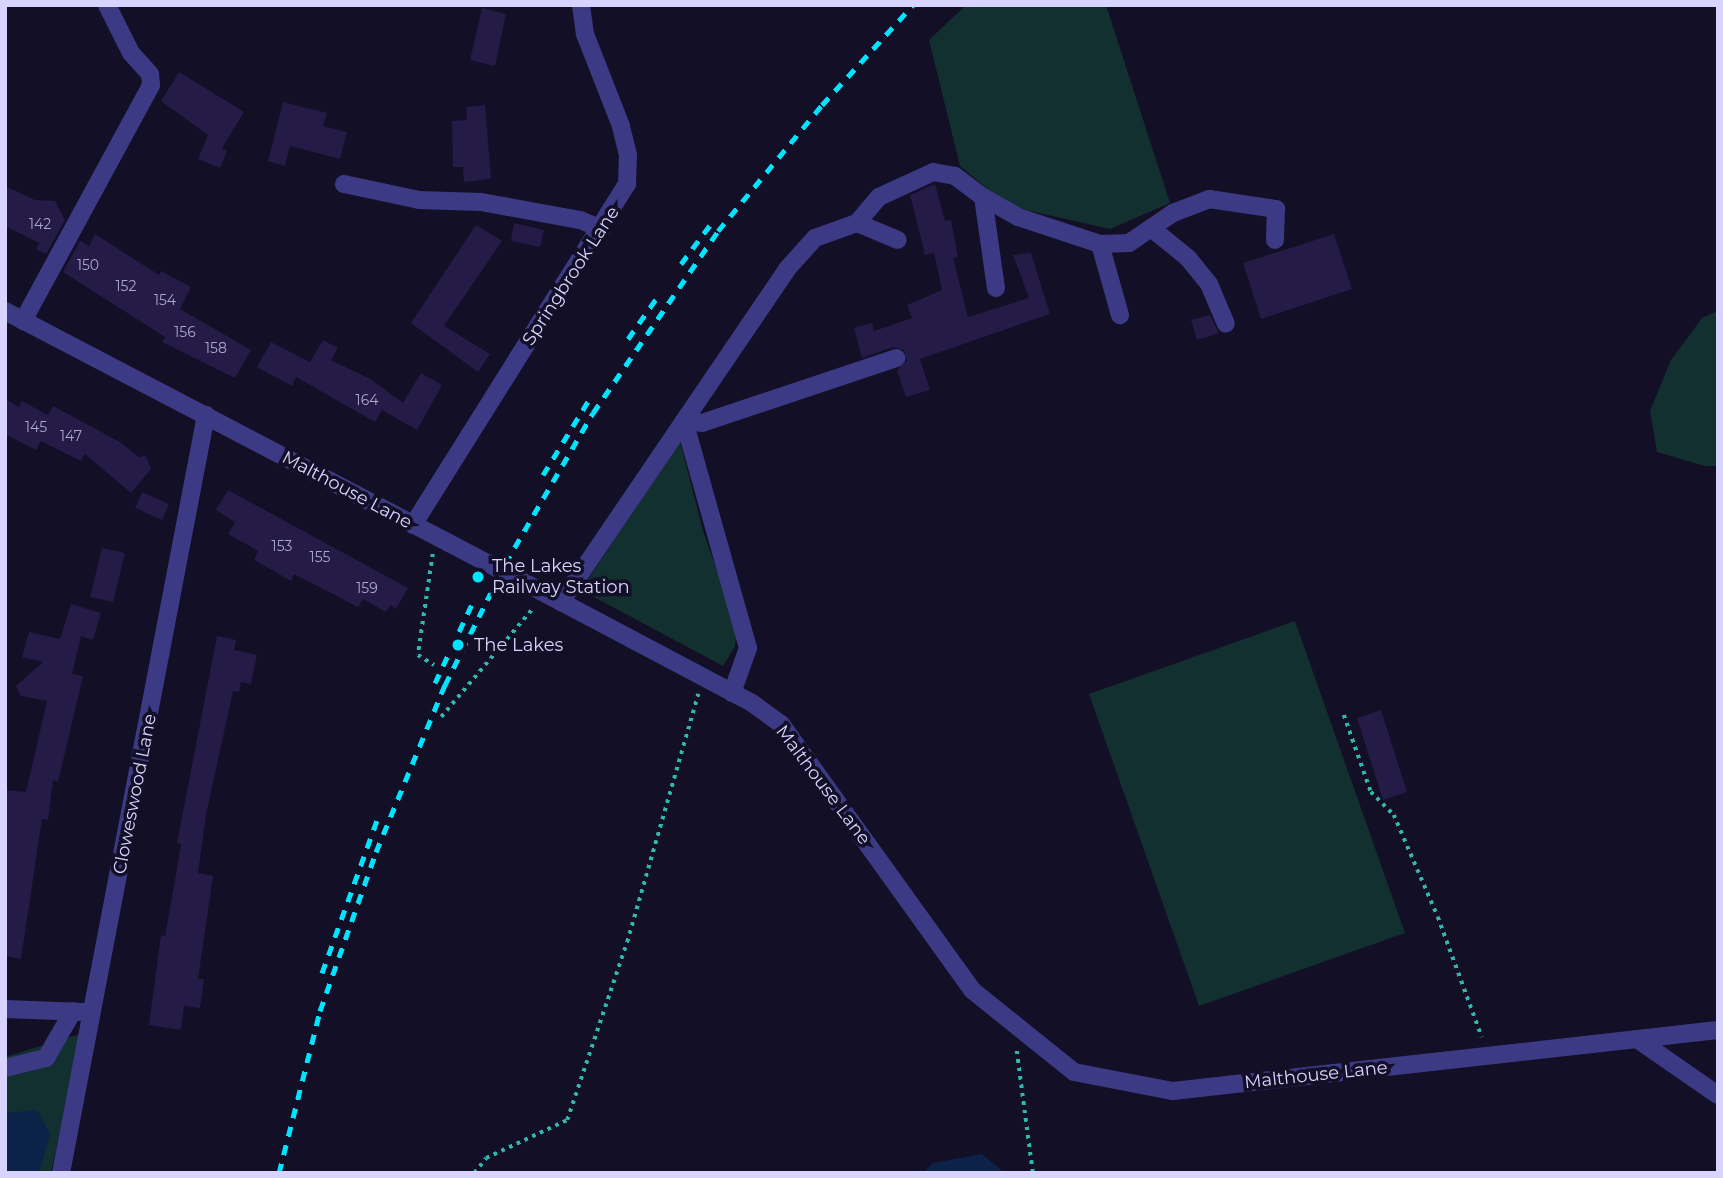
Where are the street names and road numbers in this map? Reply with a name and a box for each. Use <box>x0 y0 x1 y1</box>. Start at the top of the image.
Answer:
street label: Springbrook Lane <box>518 203 624 349</box>
street label: Malthouse Lane <box>278 447 416 533</box>
street label: Cloweswood Lane <box>109 712 161 876</box>
street label: Malthouse Lane <box>771 721 875 849</box>
street label: Malthouse Lane <box>1243 1057 1389 1093</box>

